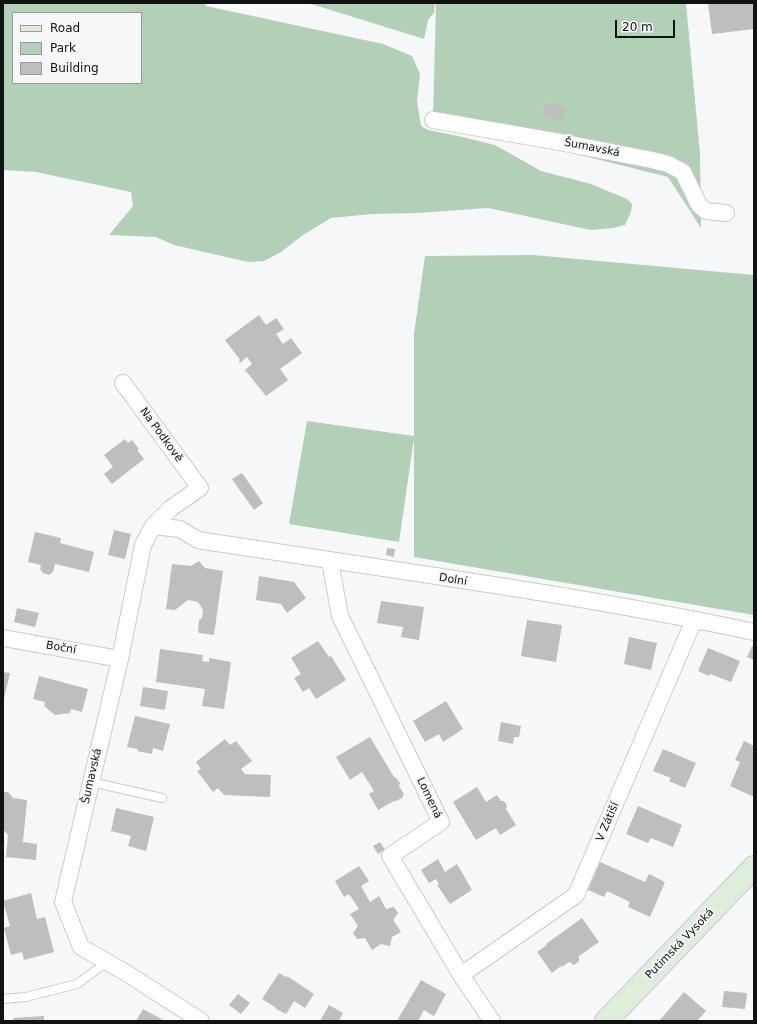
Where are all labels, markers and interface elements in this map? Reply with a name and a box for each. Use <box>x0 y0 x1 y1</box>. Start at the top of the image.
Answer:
legend <box>12 12 142 84</box>
scale bar <box>617 12 677 38</box>
text: 20 m <box>622 20 653 34</box>
text: Road <box>50 21 80 35</box>
text: Park <box>50 41 76 55</box>
text: Building <box>50 61 99 75</box>
street label: Šumavská <box>563 136 621 160</box>
street label: Na Podkově <box>137 405 185 465</box>
street label: Dolní <box>438 571 468 589</box>
street label: Boční <box>45 639 77 657</box>
street label: Šumavská <box>79 747 105 805</box>
street label: Lomená <box>413 775 445 821</box>
street label: V Zátiší <box>594 800 622 844</box>
street label: Putimská Vysoká <box>643 906 717 982</box>

